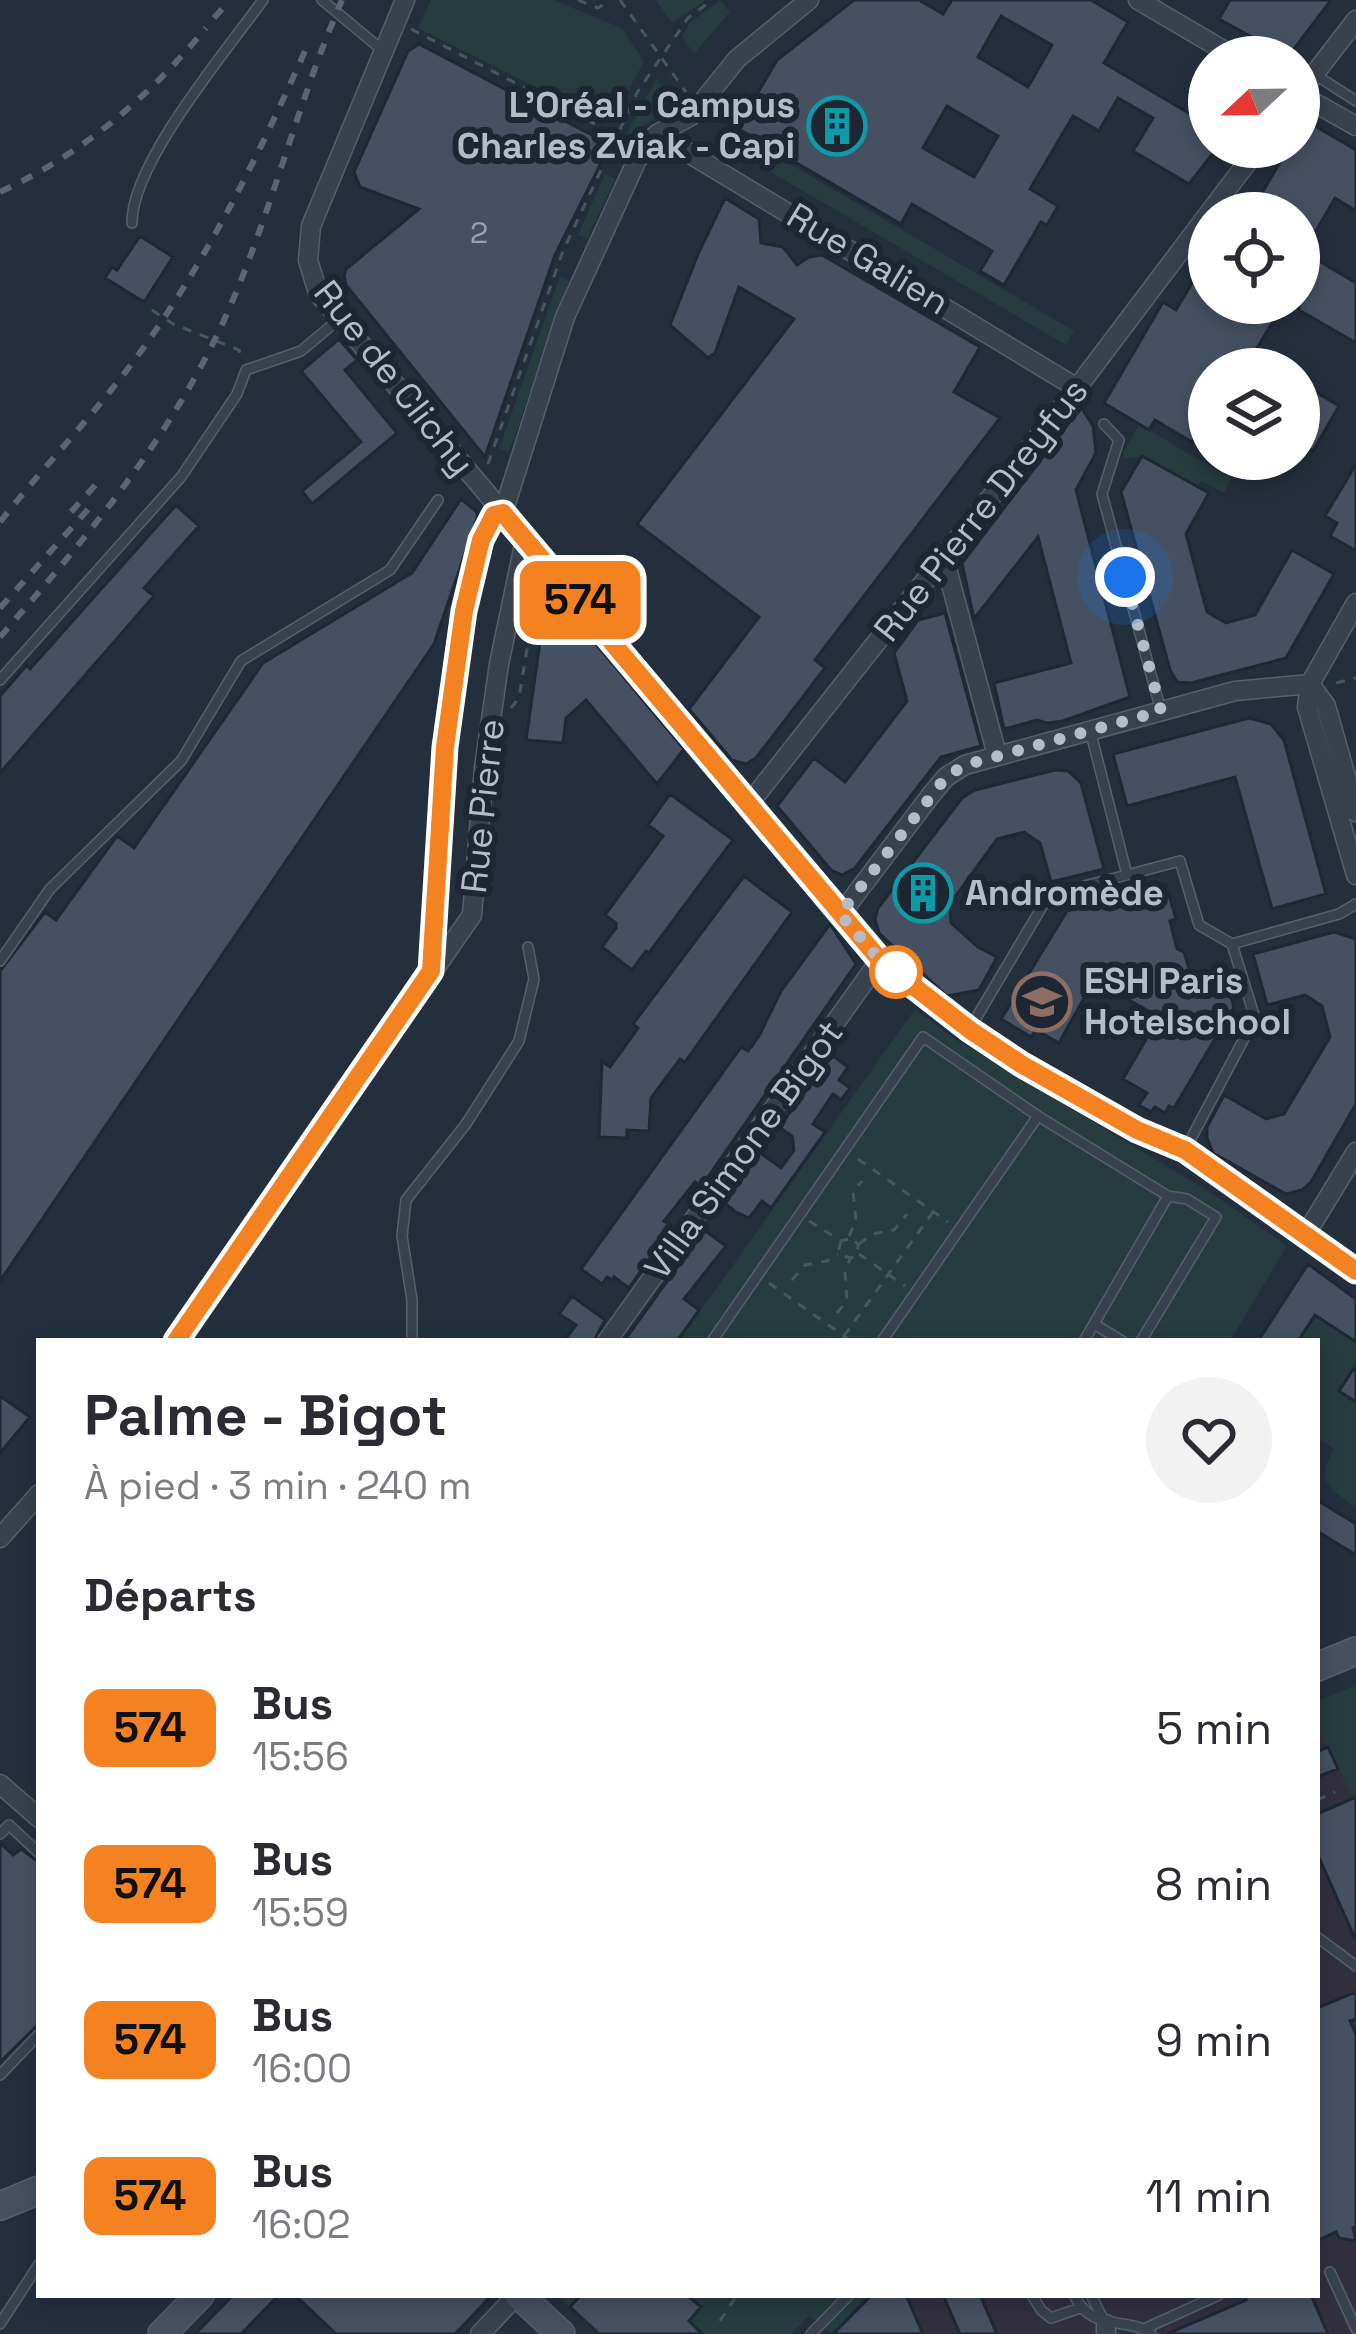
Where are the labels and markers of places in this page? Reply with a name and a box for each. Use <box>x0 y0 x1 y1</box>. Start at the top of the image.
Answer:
place label: L'Oréal - Campus Charles Zviak - Capi <box>457 82 795 169</box>
building icon: L'Oréal - Campus Charles Zviak - Capi <box>806 95 868 157</box>
building icon: Andromède <box>892 862 954 924</box>
place label: Andromède <box>965 870 1164 916</box>
unlabelled marker <box>871 947 921 997</box>
place label: ESH Paris Hotelschool <box>1084 958 1291 1045</box>
school or university icon: ESH Paris Hotelschool <box>1011 971 1073 1033</box>

